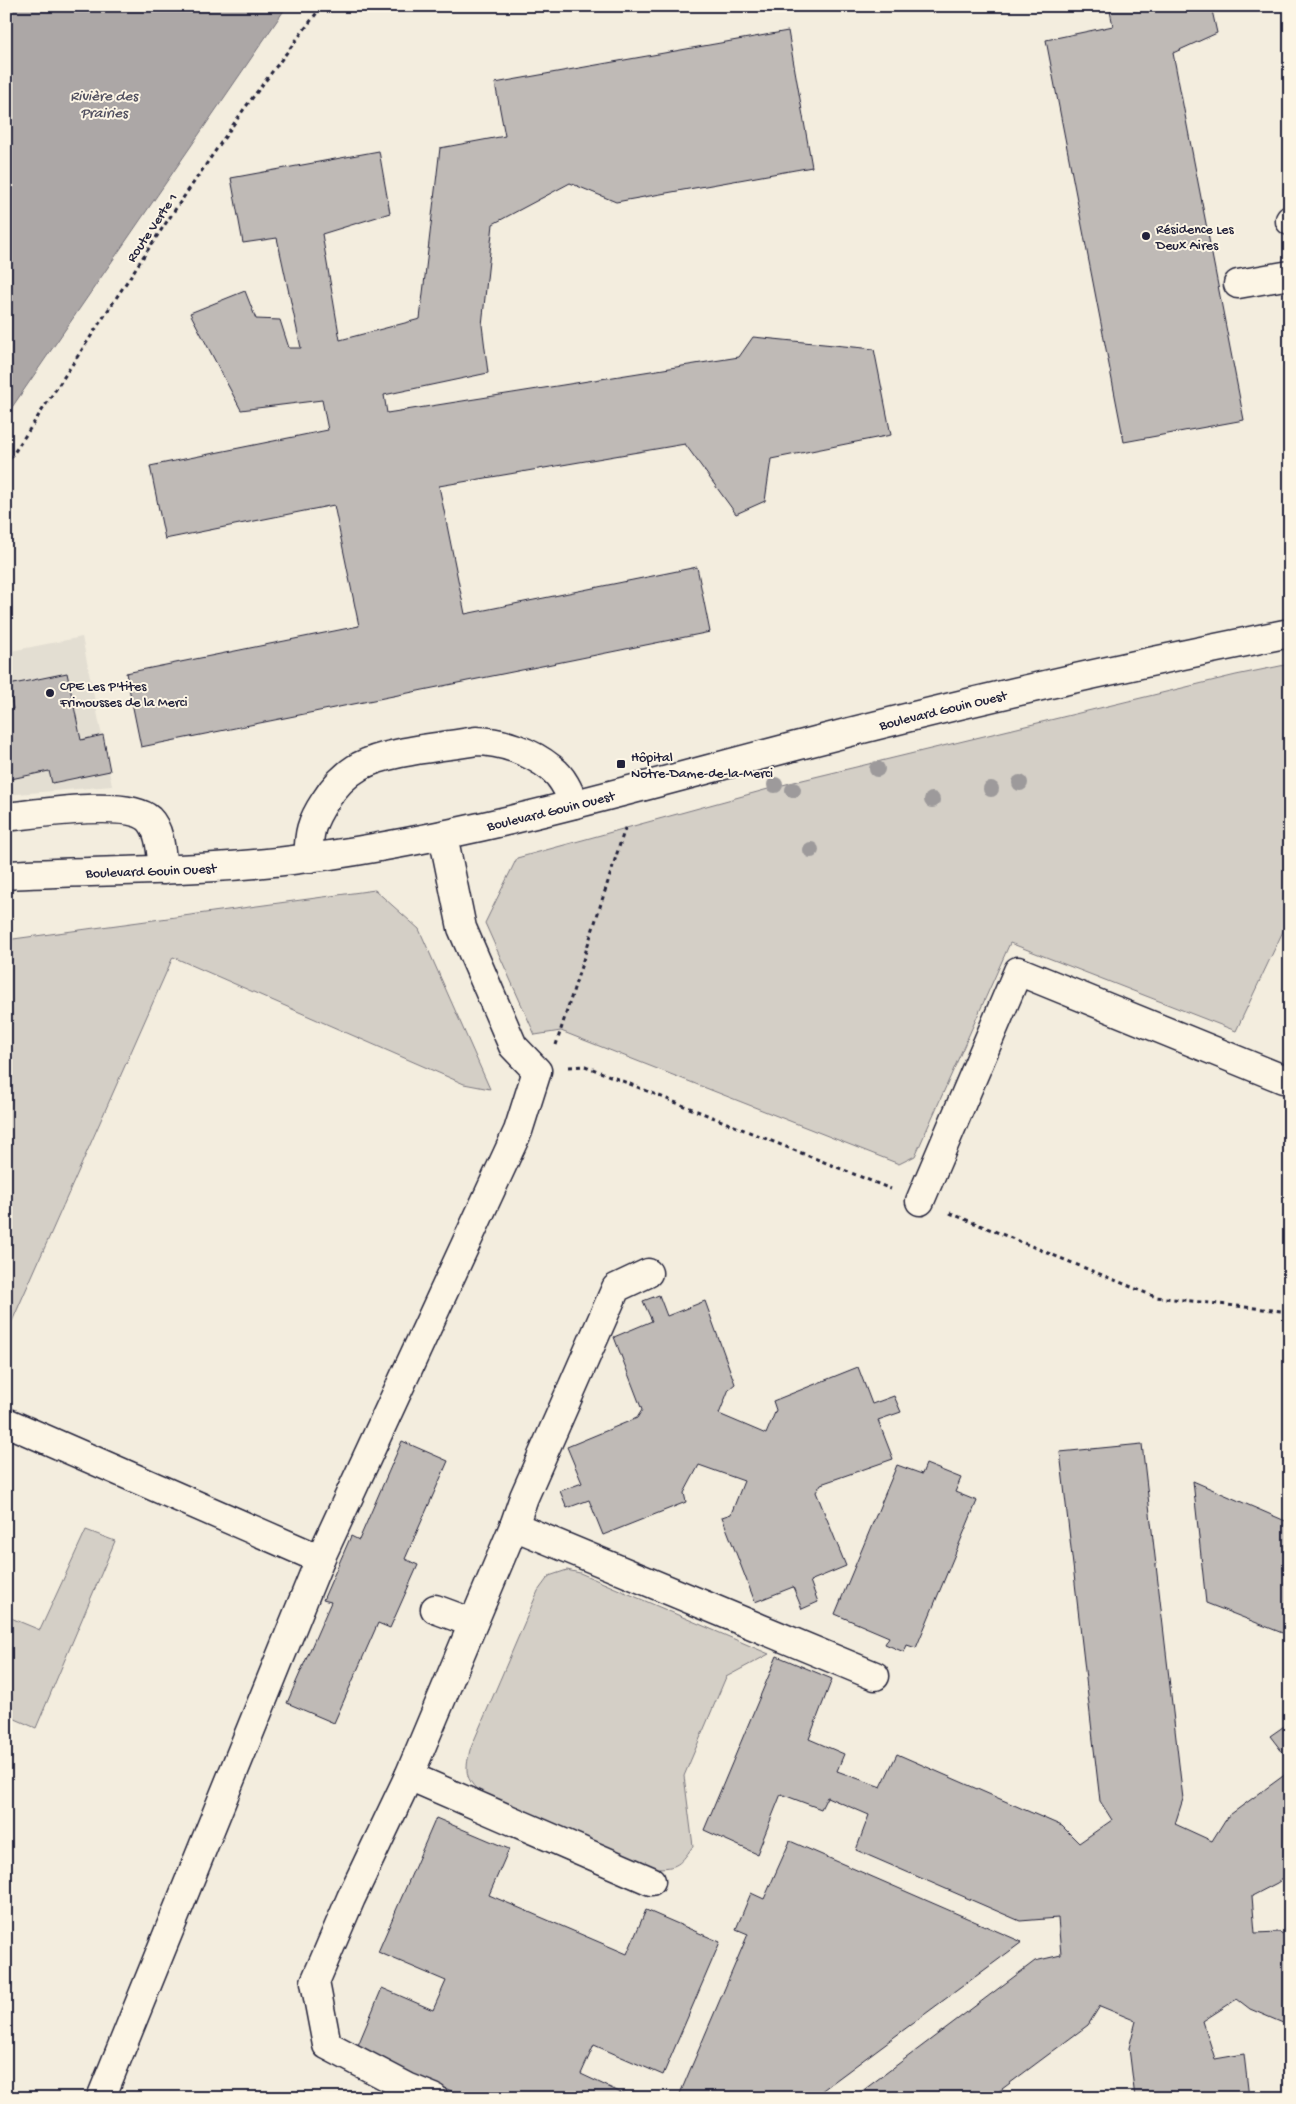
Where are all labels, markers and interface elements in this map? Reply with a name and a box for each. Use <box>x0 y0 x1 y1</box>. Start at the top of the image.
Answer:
water label: Rivière des Prairies <box>70 88 139 123</box>
street label: Route Verte 1 <box>124 191 182 266</box>
place label: Résidence Les Deux Aires <box>1155 222 1234 255</box>
marker: Résidence Les Deux Aires <box>1140 230 1152 242</box>
place label: CPE Les P'tites Frimousses de la Merci <box>59 679 188 712</box>
marker: CPE Les P'tites Frimousses de la Merci <box>44 687 56 699</box>
street label: Boulevard Gouin Ouest <box>877 688 1010 736</box>
place label: Hôpital Notre-Dame-de-la-Merci <box>631 750 773 783</box>
marker: Hôpital Notre-Dame-de-la-Merci <box>615 758 627 770</box>
street label: Boulevard Gouin Ouest <box>485 788 618 836</box>
street label: Boulevard Gouin Ouest <box>84 861 218 883</box>

